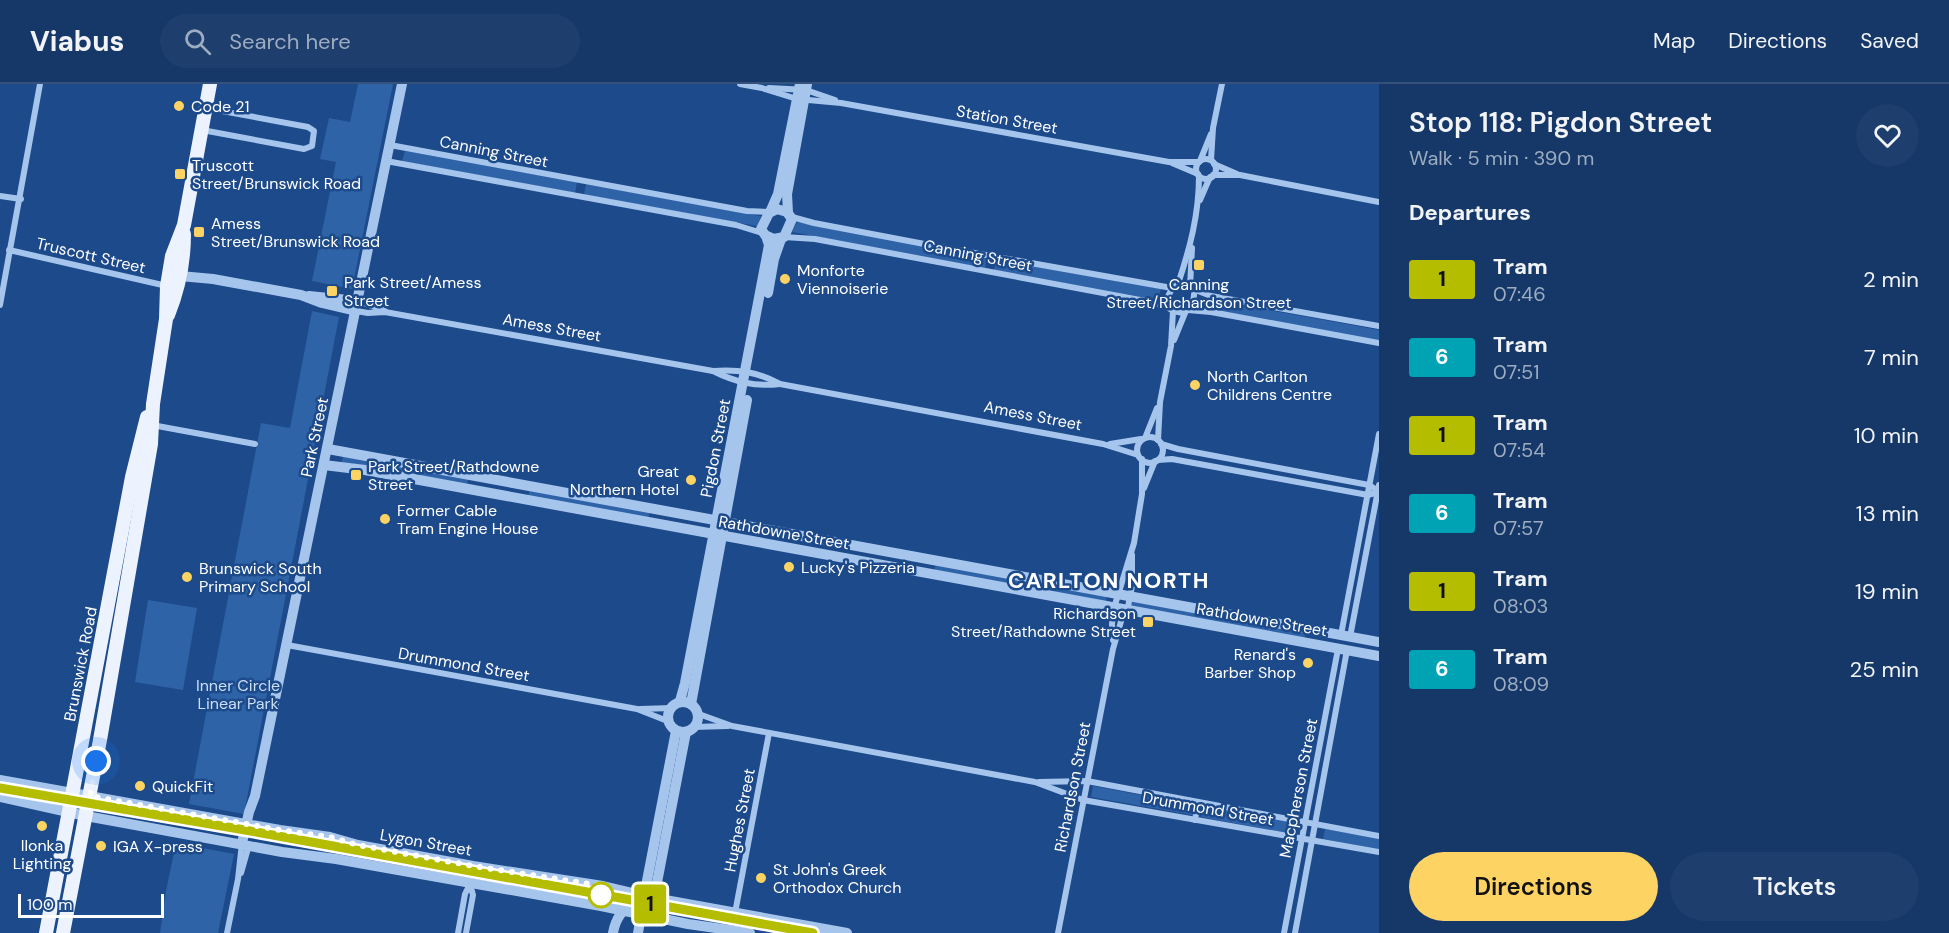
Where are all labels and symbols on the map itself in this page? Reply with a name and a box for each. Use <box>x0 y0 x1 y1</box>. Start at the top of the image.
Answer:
place label: Code 21 <box>191 96 250 117</box>
marker: Code 21 <box>172 99 186 113</box>
street label: Station Street <box>955 100 1059 139</box>
street label: Canning Street <box>438 131 550 172</box>
place label: Truscott Street/Brunswick Road <box>192 155 361 194</box>
marker: Truscott Street/Brunswick Road <box>173 167 187 181</box>
place label: Amess Street/Brunswick Road <box>211 213 380 252</box>
marker: Amess Street/Brunswick Road <box>192 225 206 239</box>
street label: Truscott Street <box>34 233 148 278</box>
street label: Canning Street <box>922 235 1034 276</box>
marker: Canning Street/Richardson Street <box>1192 258 1206 272</box>
place label: Monforte Viennoiserie <box>797 260 888 299</box>
place label: Park Street/Amess Street <box>344 272 482 311</box>
marker: Monforte Viennoiserie <box>778 272 792 286</box>
place label: Canning Street/Richardson Street <box>1107 274 1291 313</box>
marker: Park Street/Amess Street <box>325 284 339 298</box>
street label: Amess Street <box>501 309 603 346</box>
place label: North Carlton Childrens Centre <box>1207 366 1332 405</box>
marker: North Carlton Childrens Centre <box>1188 378 1202 392</box>
street label: Park Street <box>296 395 333 479</box>
street label: Amess Street <box>982 396 1084 435</box>
street label: Pigdon Street <box>696 397 735 499</box>
place label: Park Street/Rathdowne Street <box>368 456 539 495</box>
place label: Great Northern Hotel <box>570 461 679 500</box>
marker: Park Street/Rathdowne Street <box>349 468 363 482</box>
marker: Great Northern Hotel <box>684 473 698 487</box>
place label: Former Cable Tram Engine House <box>397 500 538 539</box>
street label: Rathdowne Street <box>717 511 851 554</box>
marker: Former Cable Tram Engine House <box>378 512 392 526</box>
place label: Lucky's Pizzeria <box>801 557 915 578</box>
place label: Brunswick South Primary School <box>199 558 322 597</box>
marker: Lucky's Pizzeria <box>782 560 796 574</box>
district label: CARLTON NORTH <box>1008 566 1210 595</box>
marker: Brunswick South Primary School <box>180 570 194 584</box>
street label: Rathdowne Street <box>1195 598 1329 641</box>
place label: Richardson Street/Rathdowne Street <box>951 603 1136 642</box>
street label: Brunswick Road <box>59 605 102 723</box>
marker: Richardson Street/Rathdowne Street <box>1141 615 1155 629</box>
street label: Drummond Street <box>397 643 531 686</box>
place label: Renard's Barber Shop <box>1204 644 1296 683</box>
marker: Renard's Barber Shop <box>1301 656 1315 670</box>
park label: Inner Circle Linear Park <box>196 675 280 714</box>
street label: Macpherson Street <box>1275 716 1322 860</box>
street label: Richardson Street <box>1050 720 1095 854</box>
your location <box>81 746 111 776</box>
street label: Hughes Street <box>719 767 760 874</box>
place label: QuickFit <box>152 776 213 797</box>
marker: QuickFit <box>133 779 147 793</box>
street label: Drummond Street <box>1141 787 1275 830</box>
marker: Ilonka Lighting <box>35 819 49 833</box>
street label: Lygon Street <box>378 824 473 861</box>
place label: Ilonka Lighting <box>13 835 71 874</box>
place label: IGA X-press <box>113 836 203 857</box>
marker: IGA X-press <box>94 839 108 853</box>
place label: St John's Greek Orthodox Church <box>773 859 901 898</box>
marker: St John's Greek Orthodox Church <box>754 871 768 885</box>
unlabelled marker <box>588 882 614 908</box>
line badge: 1 <box>630 884 670 924</box>
scale bar <box>18 891 164 918</box>

